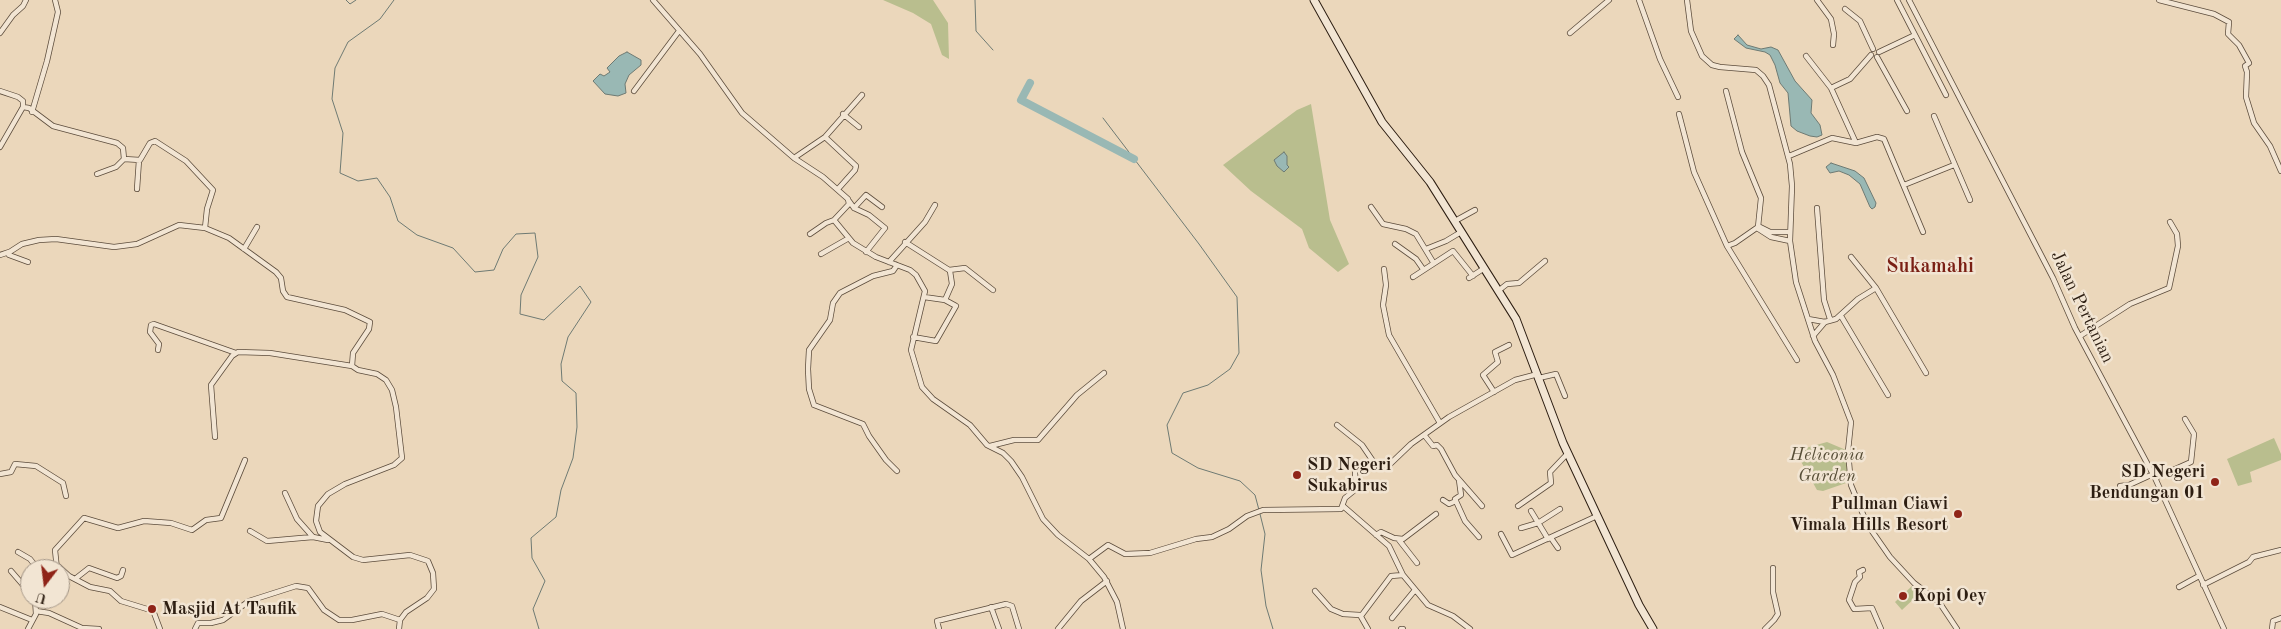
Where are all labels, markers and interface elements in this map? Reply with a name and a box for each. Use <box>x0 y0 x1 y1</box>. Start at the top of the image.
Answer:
street label: Jalan Pertanian <box>2045 247 2119 367</box>
district label: Sukamahi <box>1886 255 1974 279</box>
park label: Heliconia Garden <box>1790 444 1864 486</box>
place label: SD Negeri Sukabirus <box>1307 454 1391 496</box>
place label: SD Negeri Bendungan 01 <box>2089 461 2205 504</box>
marker: SD Negeri Sukabirus <box>1291 469 1303 481</box>
marker: SD Negeri Bendungan 01 <box>2209 476 2221 488</box>
place label: Pullman Ciawi Vimala Hills Resort <box>1790 493 1948 536</box>
marker: Pullman Ciawi Vimala Hills Resort <box>1952 508 1964 520</box>
north arrow <box>20 559 70 609</box>
place label: Kopi Oey <box>1913 585 1987 607</box>
text: U <box>34 589 49 606</box>
marker: Kopi Oey <box>1897 590 1909 602</box>
place label: Masjid At Taufik <box>162 598 297 620</box>
marker: Masjid At Taufik <box>146 603 158 615</box>

